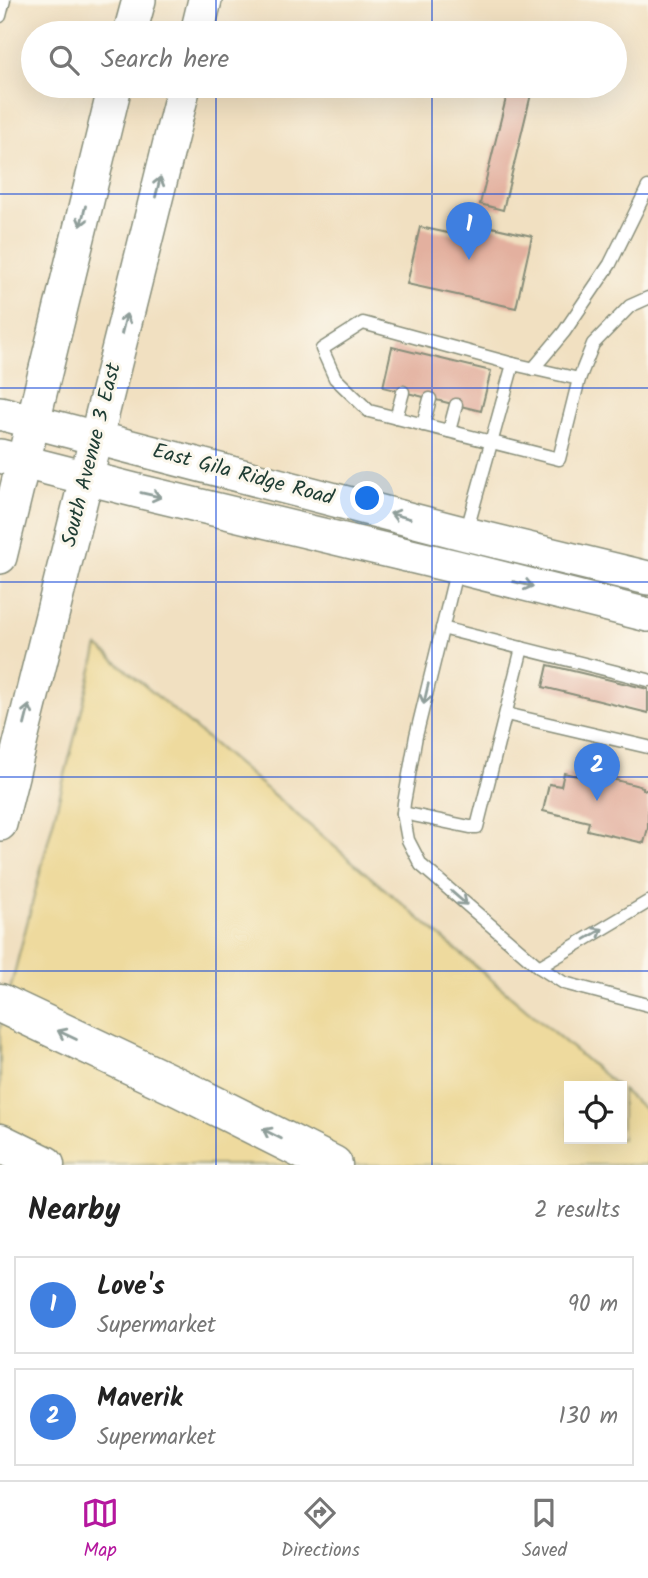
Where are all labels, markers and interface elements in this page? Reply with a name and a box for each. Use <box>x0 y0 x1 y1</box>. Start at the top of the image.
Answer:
search box <box>21 21 627 98</box>
text: Search here <box>101 39 229 81</box>
icon: search <box>45 41 83 79</box>
one-way arrow <box>152 176 165 199</box>
pin: 1 <box>446 202 492 260</box>
one-way arrow <box>76 204 89 227</box>
one-way arrow <box>118 313 131 336</box>
street label: South Avenue 3 East <box>53 359 131 550</box>
street label: East Gila Ridge Road <box>149 435 338 515</box>
your location <box>350 481 384 515</box>
one-way arrow <box>140 489 162 502</box>
one-way arrow <box>389 509 412 522</box>
one-way arrow <box>511 578 534 591</box>
one-way arrow <box>419 682 432 705</box>
one-way arrow <box>21 704 34 727</box>
pin: 2 <box>574 743 620 801</box>
one-way arrow <box>450 890 468 906</box>
one-way arrow <box>583 927 603 941</box>
one-way arrow <box>57 1027 78 1041</box>
map controls <box>564 1081 627 1144</box>
button: locate <box>564 1081 627 1144</box>
one-way arrow <box>262 1127 283 1141</box>
text: Nearby <box>28 1187 120 1235</box>
text: 2 results <box>534 1193 620 1229</box>
text: Love's <box>97 1266 165 1308</box>
text: 1 <box>50 1287 56 1323</box>
text: 90 m <box>568 1287 618 1323</box>
text: Supermarket <box>97 1308 216 1344</box>
text: Maverik <box>97 1378 183 1420</box>
text: 2 <box>46 1399 60 1435</box>
text: 130 m <box>559 1399 618 1435</box>
text: Supermarket <box>97 1420 216 1456</box>
tab: Map <box>81 1494 119 1566</box>
tab: Directions <box>281 1494 360 1566</box>
tab: Saved <box>522 1494 567 1566</box>

